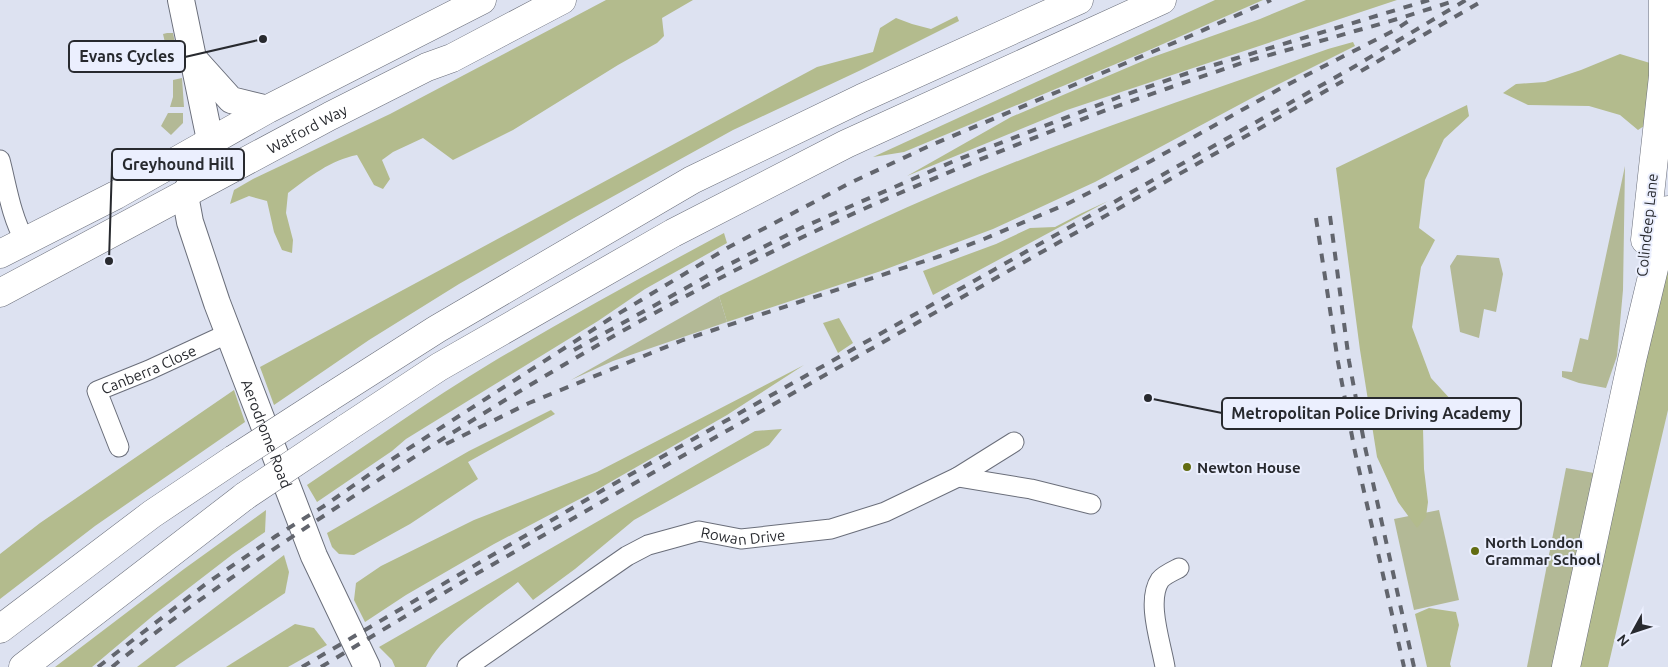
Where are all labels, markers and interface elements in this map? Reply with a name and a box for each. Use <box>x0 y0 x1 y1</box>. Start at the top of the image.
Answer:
callout: Evans Cycles <box>69 41 185 72</box>
text: Evans Cycles <box>79 47 175 65</box>
street label: Watford Way <box>264 100 350 157</box>
callout: Greyhound Hill <box>112 149 244 180</box>
text: Greyhound Hill <box>122 155 234 173</box>
street label: Colindeep Lane <box>1633 172 1661 278</box>
street label: Canberra Close <box>98 341 199 397</box>
street label: Aerodrome Road <box>239 377 296 490</box>
callout: Metropolitan Police Driving Academy <box>1222 398 1521 429</box>
text: Metropolitan Police Driving Academy <box>1231 404 1511 422</box>
place label: Newton House <box>1197 459 1301 476</box>
marker: Newton House <box>1181 461 1193 473</box>
street label: Rowan Drive <box>700 523 786 548</box>
place label: North London Grammar School <box>1485 534 1601 568</box>
marker: North London Grammar School <box>1469 545 1481 557</box>
north arrow <box>1608 607 1658 657</box>
text: N <box>1614 631 1633 650</box>

